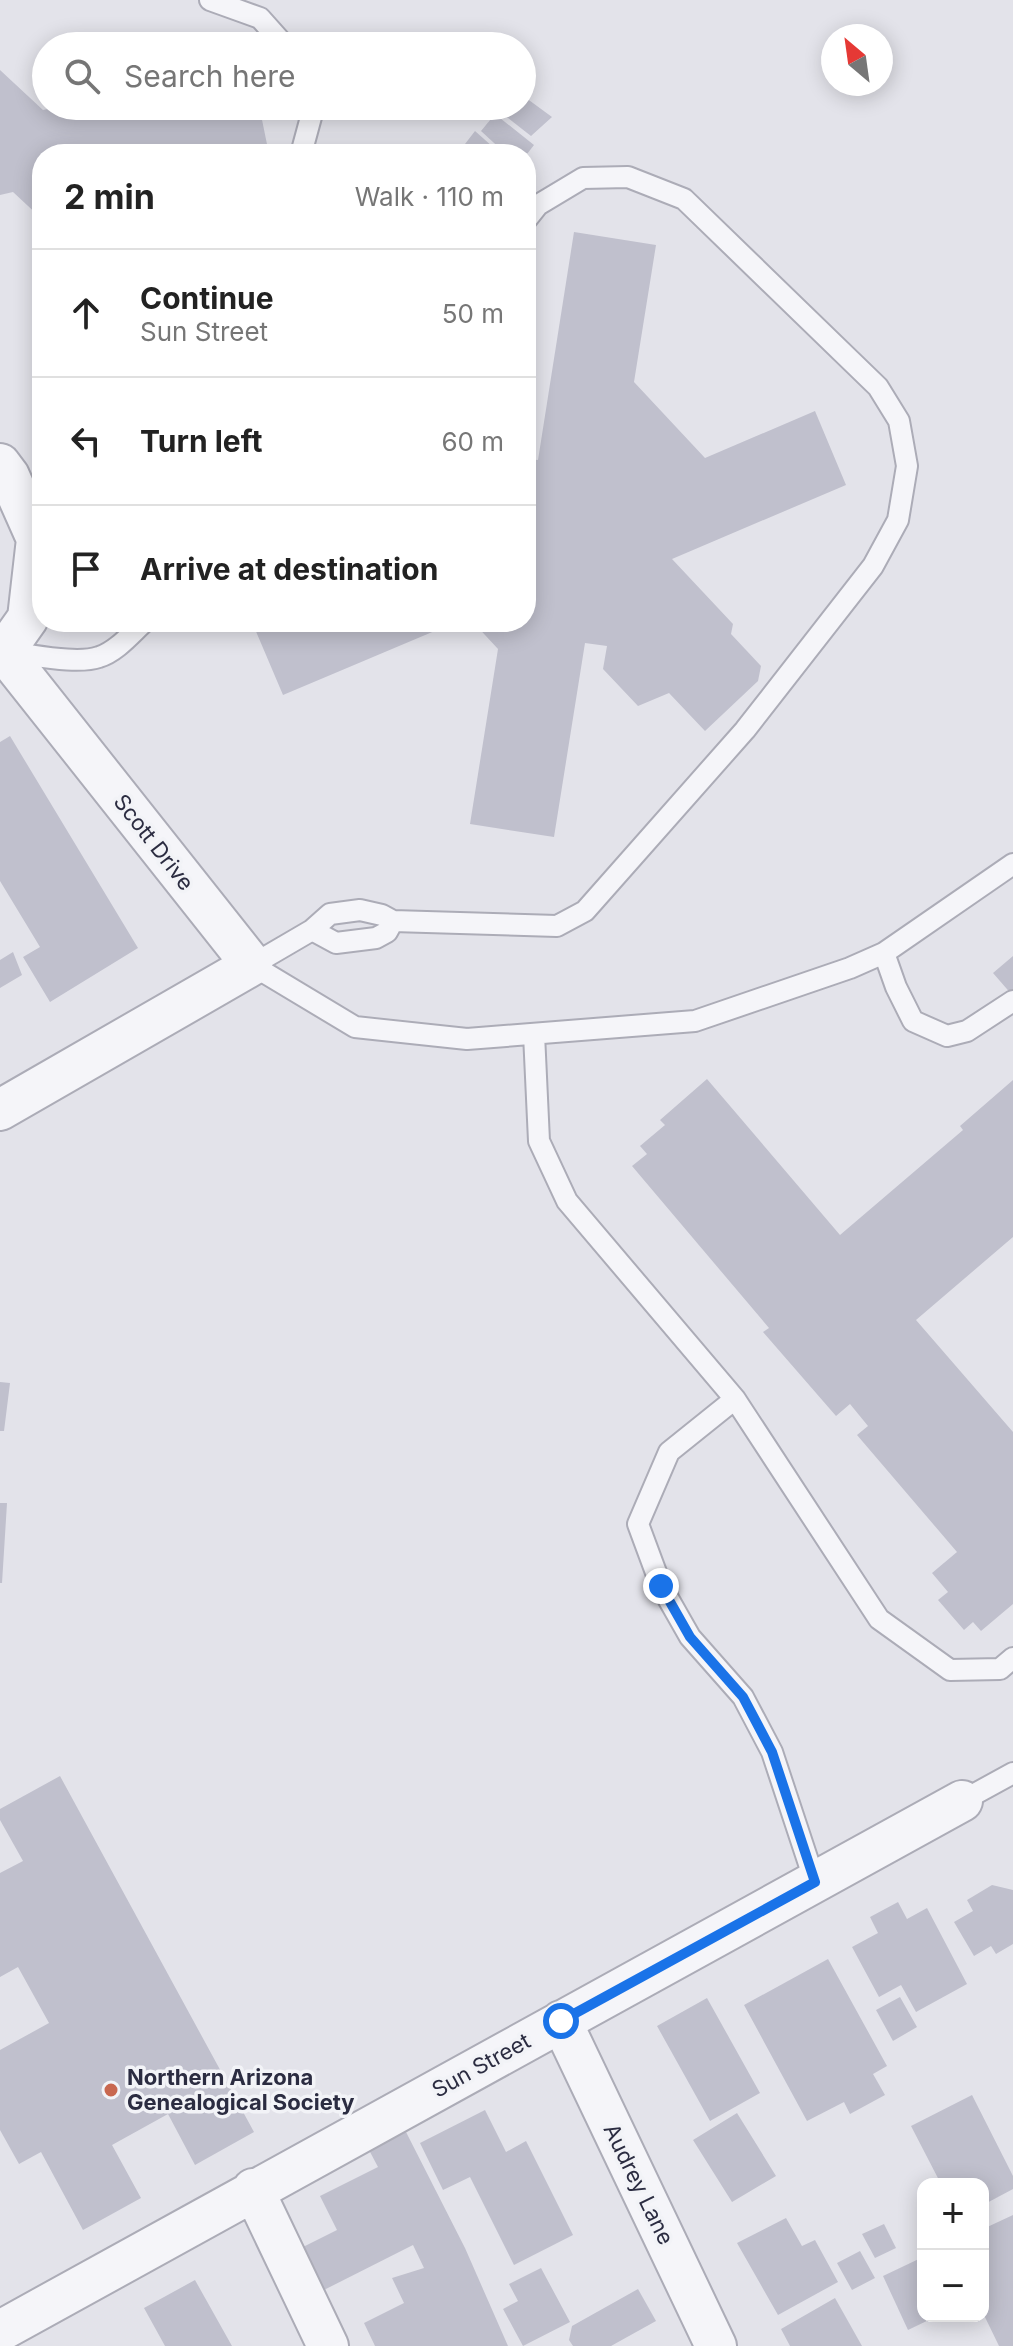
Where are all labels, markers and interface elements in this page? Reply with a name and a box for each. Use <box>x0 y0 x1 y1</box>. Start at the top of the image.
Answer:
north arrow <box>821 24 893 96</box>
search box <box>32 32 536 120</box>
icon: search <box>60 54 104 98</box>
text: Search here <box>124 58 296 94</box>
text: 2 min <box>64 176 155 217</box>
text: Walk · 110 m <box>355 181 504 212</box>
text: Continue <box>140 280 274 316</box>
icon: ahead <box>64 291 108 335</box>
text: 50 m <box>442 298 504 329</box>
text: Sun Street <box>140 316 268 347</box>
icon: left <box>64 419 108 463</box>
text: Turn left <box>140 423 262 459</box>
text: 60 m <box>441 426 504 457</box>
icon: arrive <box>64 547 108 591</box>
text: Arrive at destination <box>140 551 438 587</box>
street label: Scott Drive <box>109 789 199 895</box>
route end <box>643 1568 679 1604</box>
route start <box>543 2003 579 2039</box>
street label: Sun Street <box>427 2027 535 2103</box>
place label: Northern Arizona Genealogical Society <box>127 2064 355 2115</box>
marker: Northern Arizona Genealogical Society <box>102 2081 120 2099</box>
street label: Audrey Lane <box>599 2119 679 2249</box>
map controls <box>917 2178 989 2322</box>
button: + <box>917 2178 989 2250</box>
button: − <box>917 2250 989 2322</box>

